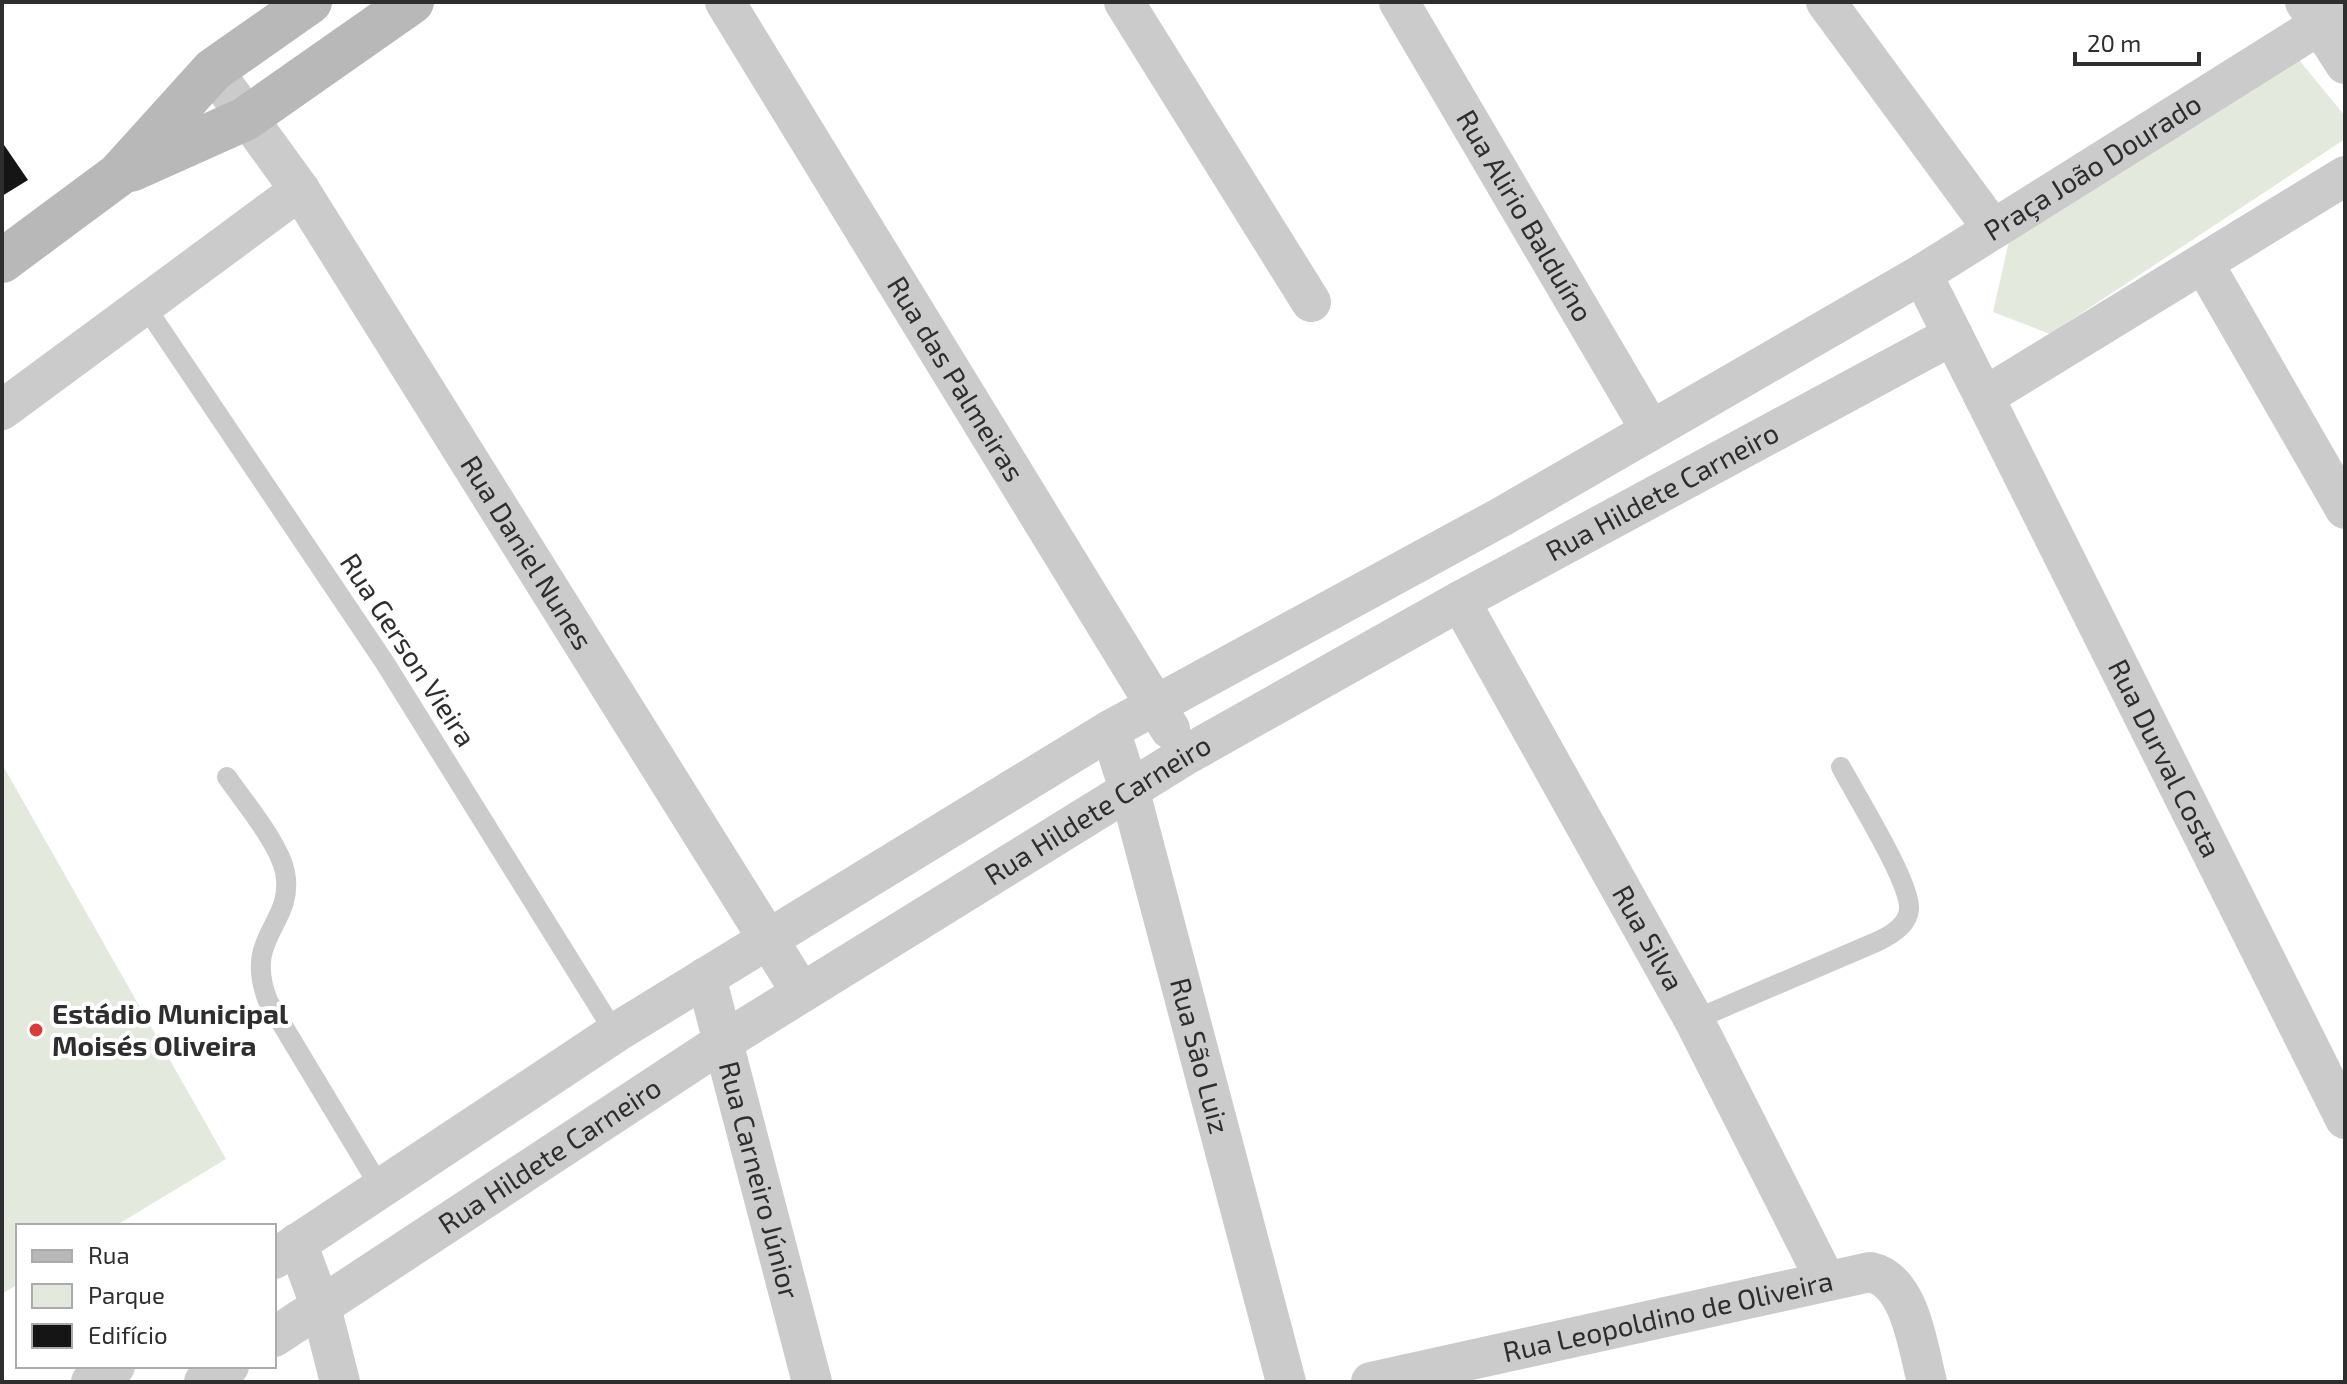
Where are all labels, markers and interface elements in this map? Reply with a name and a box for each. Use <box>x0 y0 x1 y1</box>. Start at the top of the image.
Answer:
scale bar <box>2075 16 2199 66</box>
text: 20 m <box>2087 28 2141 57</box>
street label: Praça João Dourado <box>1977 86 2207 247</box>
street label: Rua Alirio Balduíno <box>1450 103 1601 327</box>
street label: Rua das Palmeiras <box>881 270 1032 487</box>
street label: Rua Hildete Carneiro <box>1539 414 1784 568</box>
street label: Rua Daniel Nunes <box>454 449 601 656</box>
street label: Rua Gerson Vieira <box>334 547 484 752</box>
street label: Rua Durval Costa <box>2102 653 2229 862</box>
street label: Rua Hildete Carneiro <box>978 727 1216 892</box>
street label: Rua Silva <box>1606 879 1692 996</box>
street label: Rua São Luiz <box>1164 974 1238 1137</box>
place label: Estádio Municipal Moisés Oliveira <box>52 996 289 1062</box>
marker: Estádio Municipal Moisés Oliveira <box>27 1021 45 1039</box>
street label: Rua Carneiro Júnior <box>713 1058 807 1302</box>
street label: Rua Hildete Carneiro <box>431 1069 667 1240</box>
legend <box>16 1224 276 1368</box>
text: Rua <box>88 1240 130 1269</box>
street label: Rua Leopoldino de Oliveira <box>1500 1263 1836 1368</box>
text: Parque <box>88 1280 165 1309</box>
text: Edifício <box>88 1320 168 1349</box>

